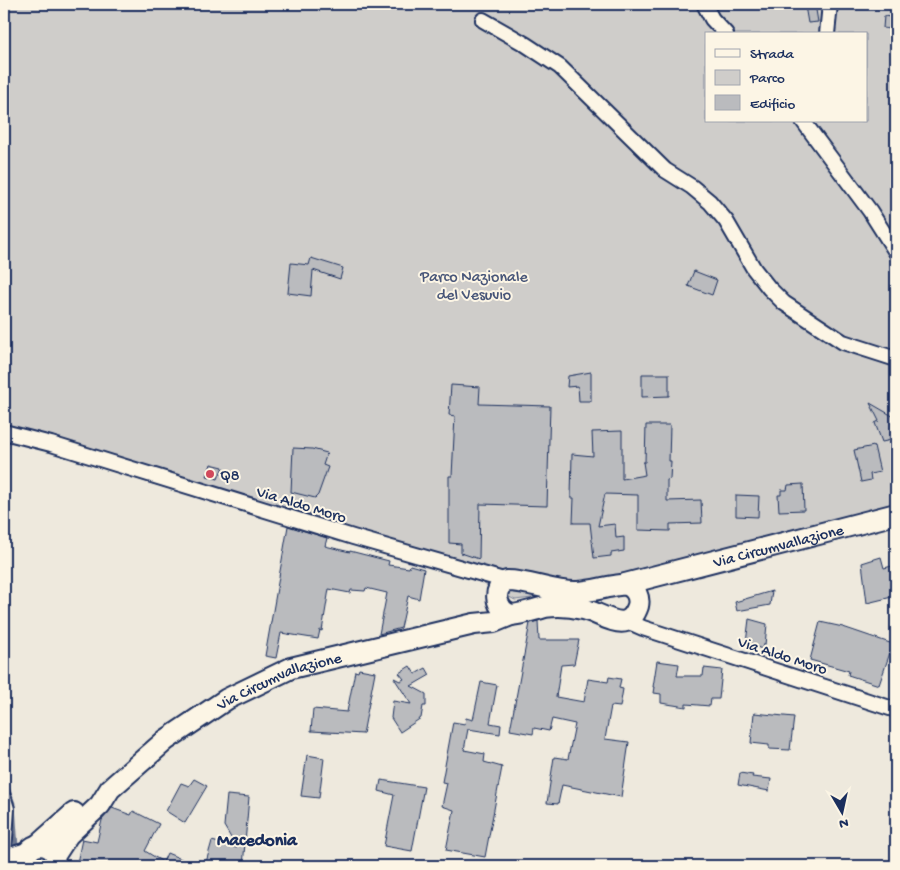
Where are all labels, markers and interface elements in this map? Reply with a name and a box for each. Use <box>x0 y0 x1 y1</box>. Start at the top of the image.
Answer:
legend <box>705 32 868 122</box>
text: Strada <box>750 46 795 64</box>
text: Parco <box>749 70 785 88</box>
text: Edificio <box>750 96 796 114</box>
park label: Parco Nazionale del Vesuvio <box>419 269 528 306</box>
marker: Q8 <box>204 468 216 480</box>
place label: Q8 <box>220 468 240 487</box>
street label: Via Aldo Moro <box>253 483 348 529</box>
street label: Via Circumvallazione <box>711 522 847 574</box>
street label: Via Aldo Moro <box>734 634 829 681</box>
street label: Via Circumvallazione <box>213 650 345 717</box>
north arrow <box>818 788 868 838</box>
text: N <box>838 813 849 831</box>
district label: Macedonia <box>217 831 298 852</box>

